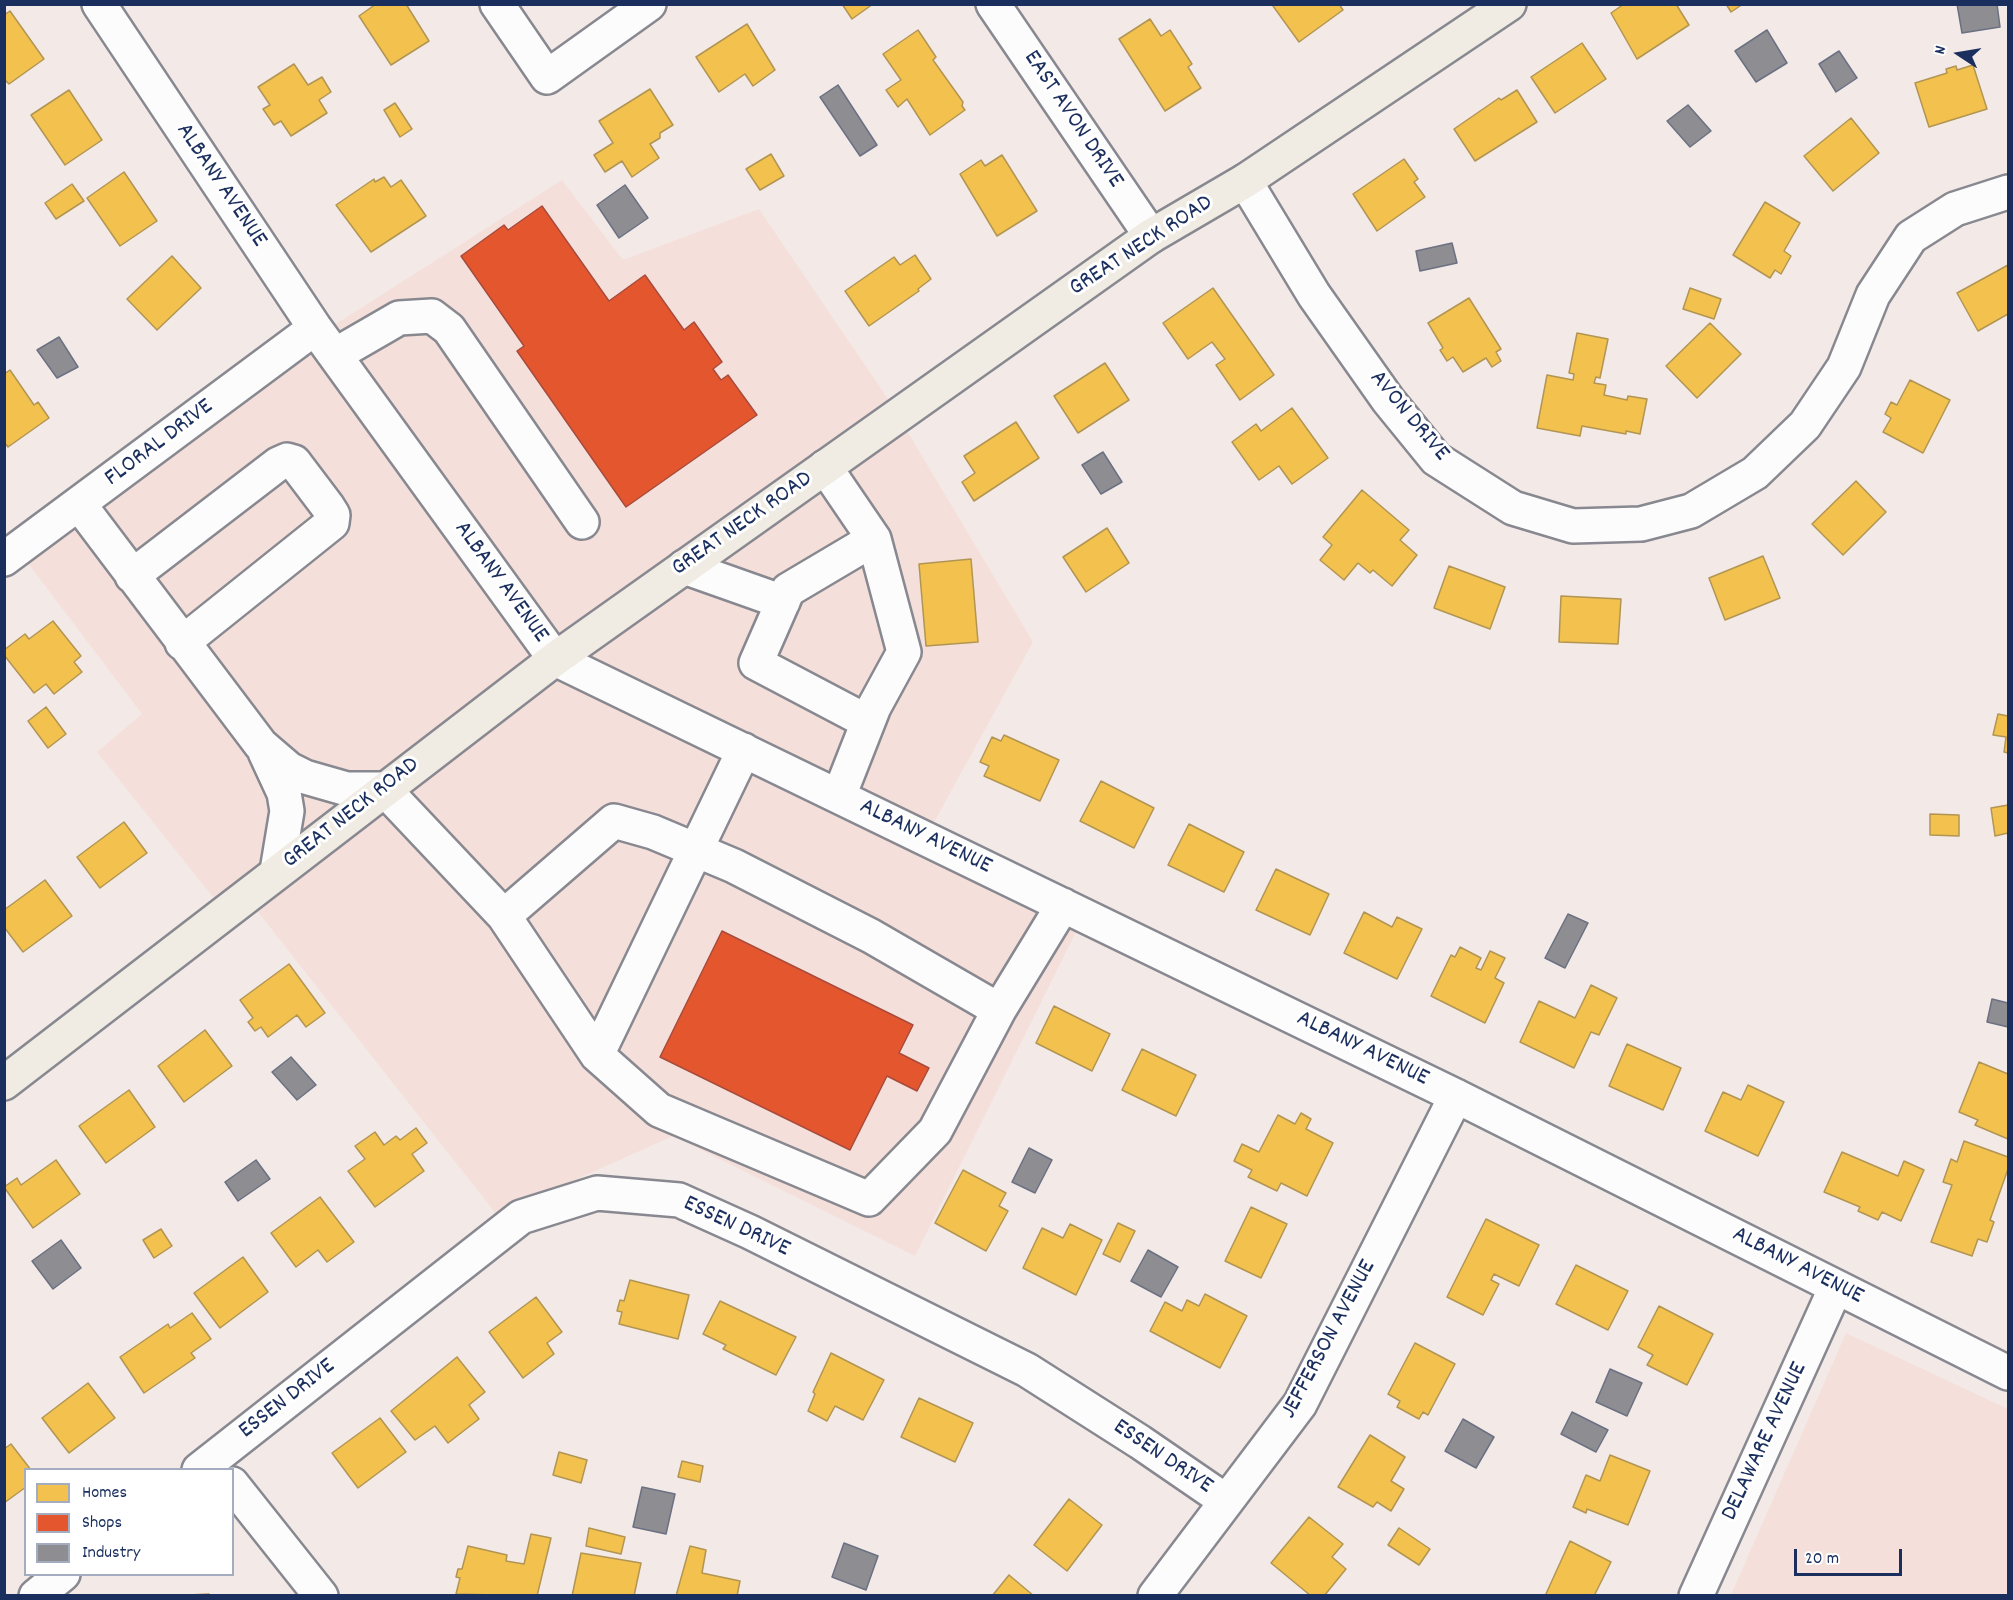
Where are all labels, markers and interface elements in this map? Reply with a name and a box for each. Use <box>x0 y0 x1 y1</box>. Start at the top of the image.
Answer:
north arrow <box>1929 24 1989 84</box>
text: N <box>1929 44 1953 56</box>
street label: EAST AVON DRIVE <box>1015 46 1129 194</box>
street label: ALBANY AVENUE <box>168 119 272 253</box>
street label: GREAT NECK ROAD <box>1065 190 1219 304</box>
street label: AVON DRIVE <box>1362 366 1454 468</box>
street label: FLORAL DRIVE <box>100 394 220 494</box>
street label: GREAT NECK ROAD <box>667 466 819 584</box>
street label: ALBANY AVENUE <box>446 517 554 649</box>
street label: GREAT NECK ROAD <box>278 752 426 876</box>
street label: ALBANY AVENUE <box>854 794 996 882</box>
street label: ALBANY AVENUE <box>1291 1006 1433 1094</box>
street label: ESSEN DRIVE <box>678 1191 794 1265</box>
street label: ALBANY AVENUE <box>1727 1222 1867 1312</box>
street label: JEFFERSON AVENUE <box>1276 1256 1384 1424</box>
street label: ESSEN DRIVE <box>234 1353 342 1447</box>
street label: DELAWARE AVENUE <box>1717 1358 1815 1526</box>
street label: ESSEN DRIVE <box>1107 1414 1217 1502</box>
legend <box>24 1468 234 1576</box>
text: Homes <box>82 1481 127 1506</box>
text: Shops <box>82 1511 122 1536</box>
scale bar <box>1797 1537 1905 1575</box>
text: Industry <box>82 1541 140 1566</box>
text: 20 m <box>1805 1547 1839 1572</box>

